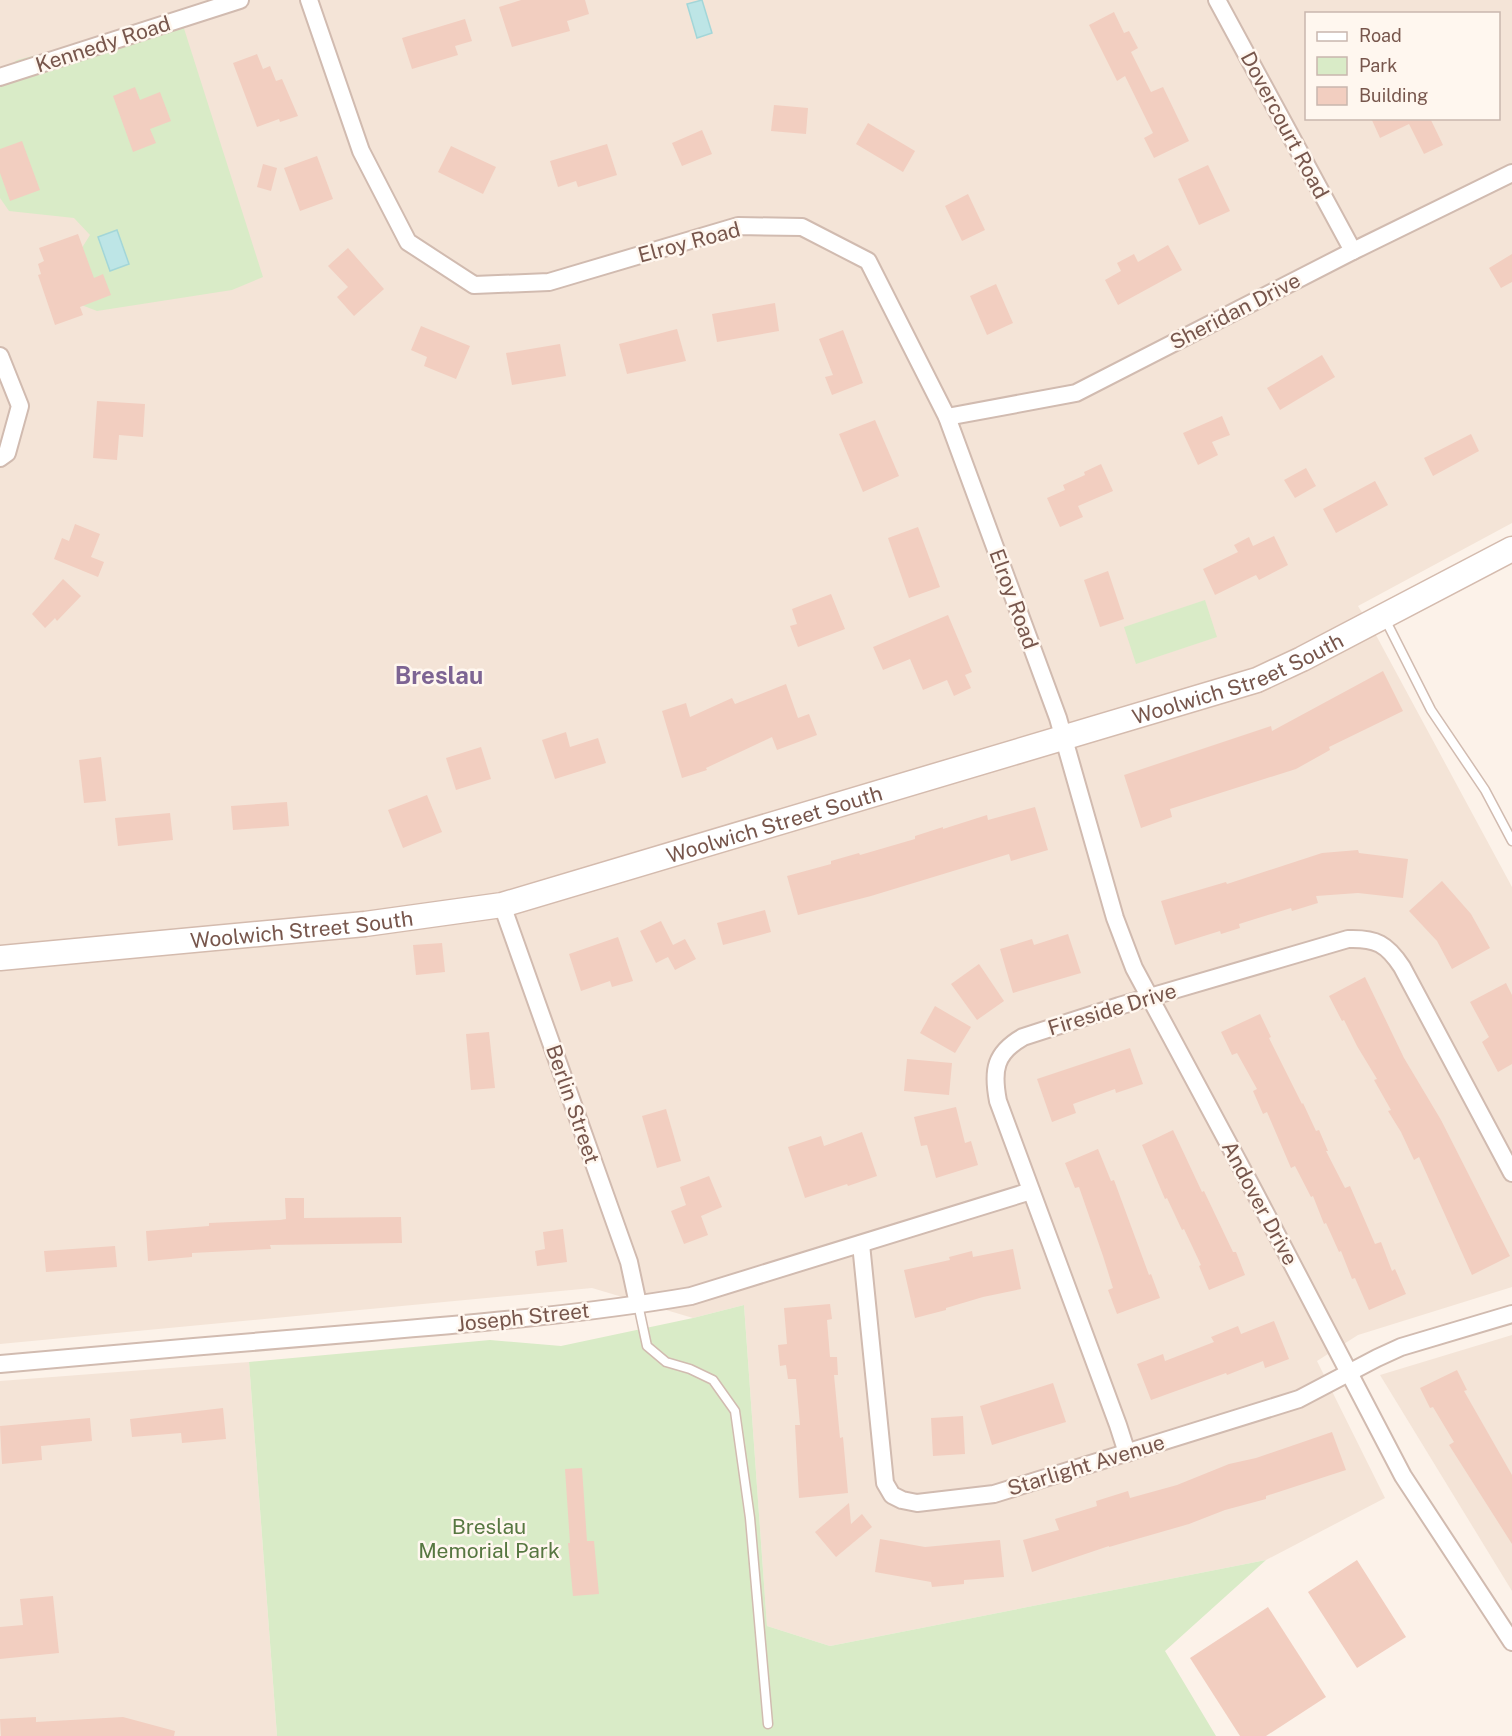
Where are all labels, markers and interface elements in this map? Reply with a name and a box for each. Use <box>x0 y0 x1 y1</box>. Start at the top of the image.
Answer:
street label: Kennedy Road <box>32 10 174 78</box>
legend <box>1305 12 1500 120</box>
text: Road <box>1359 25 1402 46</box>
street label: Dovercourt Road <box>1236 47 1334 203</box>
text: Park <box>1359 55 1397 76</box>
text: Building <box>1359 85 1428 106</box>
street label: Elroy Road <box>635 216 743 268</box>
street label: Sheridan Drive <box>1166 267 1304 355</box>
street label: Elroy Road <box>984 545 1044 653</box>
street label: Woolwich Street South <box>1129 627 1347 729</box>
district label: Breslau <box>395 661 483 689</box>
street label: Woolwich Street South <box>663 780 885 868</box>
street label: Woolwich Street South <box>189 905 415 953</box>
street label: Fireside Drive <box>1045 978 1179 1040</box>
street label: Berlin Street <box>541 1041 605 1167</box>
street label: Andover Drive <box>1217 1137 1303 1269</box>
street label: Joseph Street <box>455 1298 591 1336</box>
street label: Starlight Avenue <box>1004 1429 1168 1501</box>
park label: Breslau Memorial Park <box>418 1514 560 1563</box>

